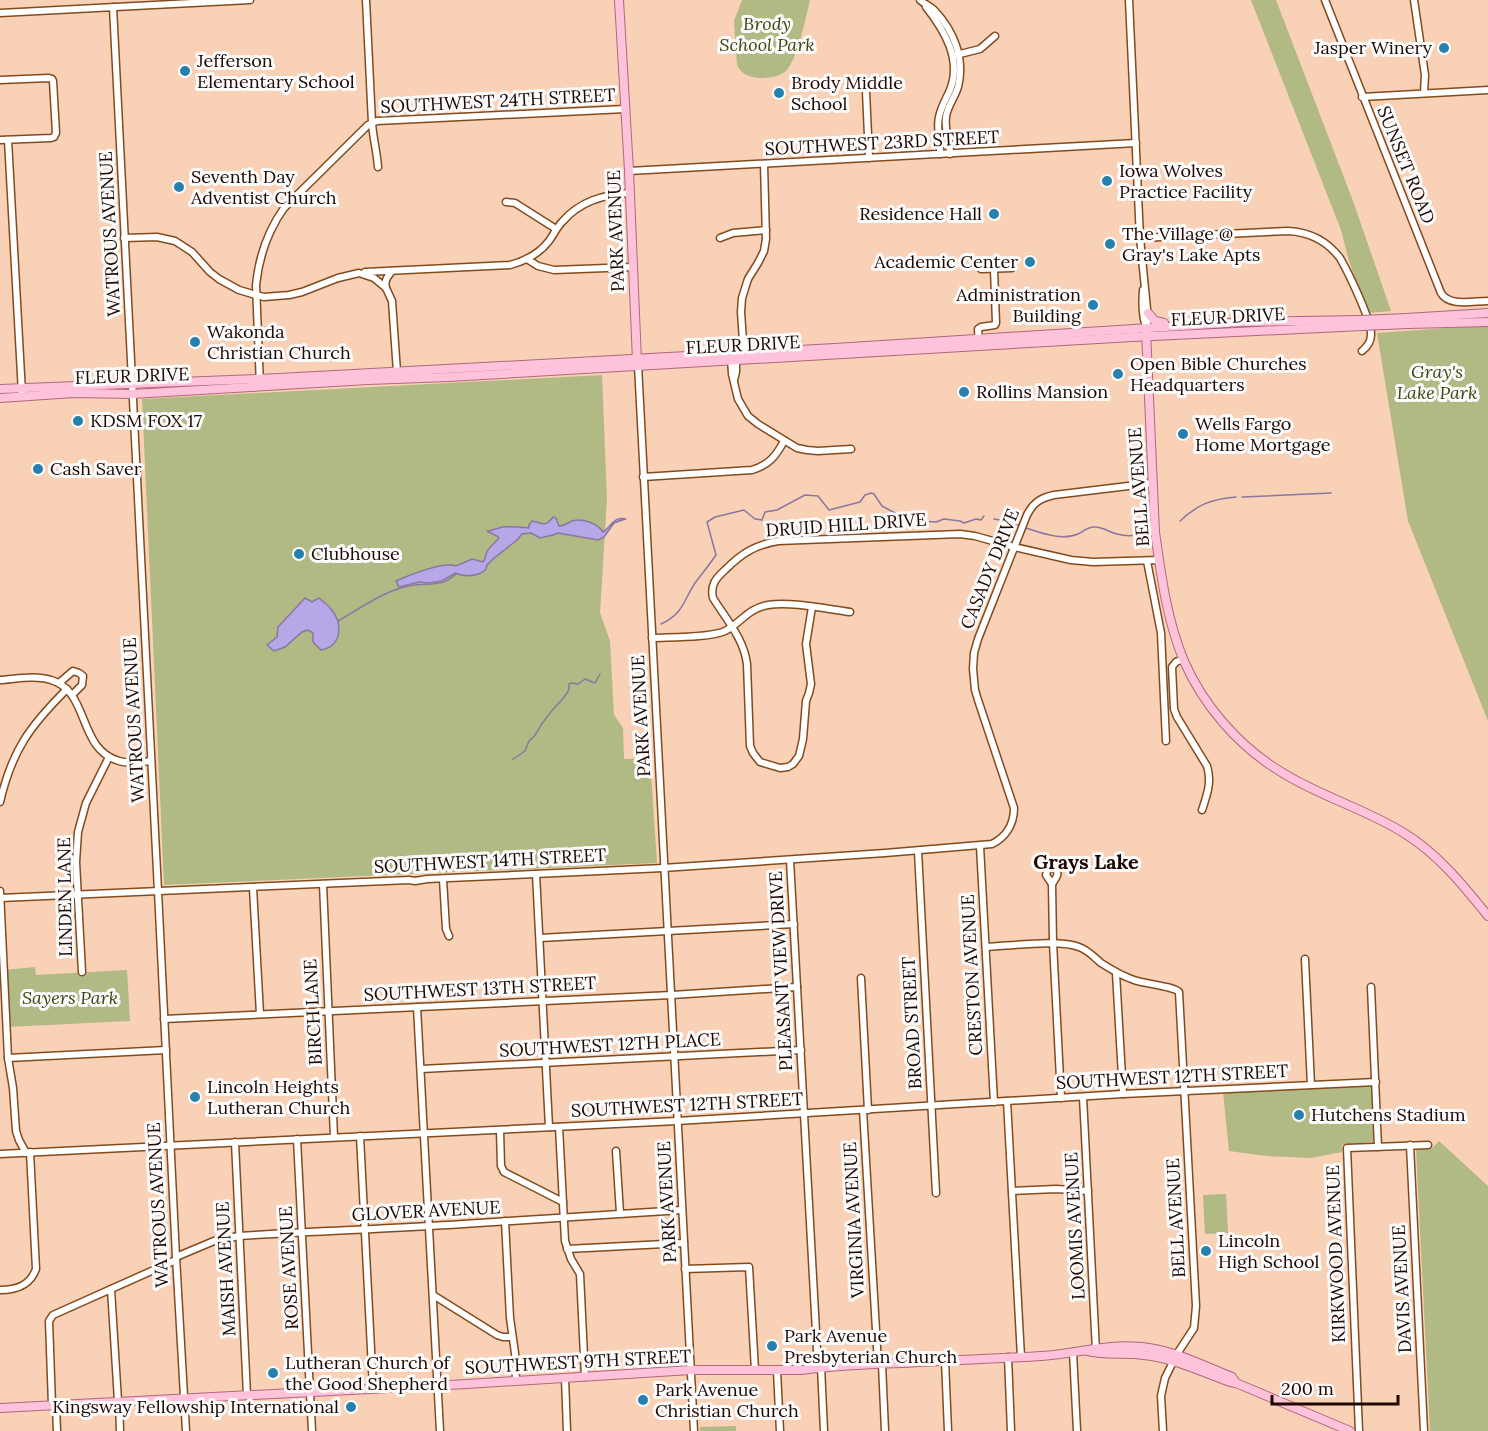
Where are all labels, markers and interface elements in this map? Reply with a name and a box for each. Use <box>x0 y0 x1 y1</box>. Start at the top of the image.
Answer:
park label: Brody School Park <box>719 12 815 56</box>
place label: Jasper Winery <box>1313 36 1432 59</box>
marker: Jasper Winery <box>1437 41 1451 55</box>
place label: Jefferson Elementary School <box>196 49 355 93</box>
marker: Jefferson Elementary School <box>178 64 192 78</box>
place label: Brody Middle School <box>791 71 903 115</box>
street label: SOUTHWEST 24TH STREET <box>380 83 617 118</box>
marker: Brody Middle School <box>772 86 786 100</box>
street label: SUNSET ROAD <box>1372 102 1441 227</box>
street label: SOUTHWEST 23RD STREET <box>764 125 1000 160</box>
street label: WATROUS AVENUE <box>94 151 125 317</box>
place label: Iowa Wolves Practice Facility <box>1119 159 1253 203</box>
place label: Seventh Day Adventist Church <box>190 165 337 209</box>
street label: PARK AVENUE <box>602 170 629 292</box>
marker: Iowa Wolves Practice Facility <box>1100 174 1114 188</box>
marker: Seventh Day Adventist Church <box>172 180 186 194</box>
place label: Residence Hall <box>859 202 982 225</box>
marker: Residence Hall <box>987 207 1001 221</box>
place label: The Village @ Gray's Lake Apts <box>1122 222 1260 266</box>
marker: The Village @ Gray's Lake Apts <box>1103 237 1117 251</box>
place label: Academic Center <box>873 250 1018 273</box>
marker: Academic Center <box>1023 255 1037 269</box>
place label: Administration Building <box>955 283 1082 327</box>
marker: Administration Building <box>1086 298 1100 312</box>
street label: FLEUR DRIVE <box>1170 302 1286 331</box>
place label: Wakonda Christian Church <box>207 320 351 364</box>
street label: FLEUR DRIVE <box>685 330 801 359</box>
marker: Wakonda Christian Church <box>188 335 202 349</box>
place label: Open Bible Churches Headquarters <box>1130 352 1307 396</box>
park label: Gray's Lake Park <box>1397 360 1477 404</box>
street label: FLEUR DRIVE <box>74 362 190 389</box>
marker: Open Bible Churches Headquarters <box>1111 367 1125 381</box>
place label: Rollins Mansion <box>976 380 1108 403</box>
marker: Rollins Mansion <box>957 385 971 399</box>
place label: KDSM FOX 17 <box>90 409 202 432</box>
place label: Wells Fargo Home Mortgage <box>1195 412 1331 456</box>
marker: KDSM FOX 17 <box>71 414 85 428</box>
street label: BELL AVENUE <box>1123 427 1154 548</box>
marker: Wells Fargo Home Mortgage <box>1176 427 1190 441</box>
place label: Cash Saver <box>50 457 142 480</box>
marker: Cash Saver <box>31 462 45 476</box>
street label: CASADY DRIVE <box>955 505 1024 632</box>
street label: DRUID HILL DRIVE <box>765 507 927 542</box>
place label: Clubhouse <box>311 542 400 565</box>
marker: Clubhouse <box>292 547 306 561</box>
street label: WATROUS AVENUE <box>118 637 149 803</box>
street label: PARK AVENUE <box>626 655 655 777</box>
street label: LINDEN LANE <box>52 837 77 957</box>
street label: SOUTHWEST 14TH STREET <box>373 843 607 878</box>
district label: Grays Lake <box>1033 849 1139 874</box>
street label: PLEASANT VIEW DRIVE <box>764 870 797 1072</box>
street label: CRESTON AVENUE <box>956 894 987 1056</box>
street label: BROAD STREET <box>897 956 926 1090</box>
street label: BIRCH LANE <box>298 958 327 1066</box>
street label: SOUTHWEST 13TH STREET <box>363 971 597 1006</box>
park label: Sayers Park <box>22 986 118 1009</box>
street label: SOUTHWEST 12TH PLACE <box>498 1027 721 1062</box>
street label: SOUTHWEST 12TH STREET <box>1055 1059 1289 1094</box>
place label: Lincoln Heights Lutheran Church <box>207 1075 351 1119</box>
street label: SOUTHWEST 12TH STREET <box>570 1087 804 1122</box>
marker: Lincoln Heights Lutheran Church <box>188 1090 202 1104</box>
place label: Hutchens Stadium <box>1311 1103 1466 1126</box>
marker: Hutchens Stadium <box>1292 1108 1306 1122</box>
street label: WATROUS AVENUE <box>142 1122 173 1288</box>
street label: PARK AVENUE <box>652 1141 681 1263</box>
street label: VIRGINIA AVENUE <box>838 1141 869 1300</box>
street label: LOOMIS AVENUE <box>1059 1152 1090 1301</box>
street label: BELL AVENUE <box>1161 1158 1190 1278</box>
street label: KIRKWOOD AVENUE <box>1321 1165 1350 1343</box>
street label: GLOVER AVENUE <box>351 1195 501 1226</box>
street label: MAISH AVENUE <box>210 1201 241 1337</box>
street label: ROSE AVENUE <box>274 1206 303 1330</box>
street label: DAVIS AVENUE <box>1387 1224 1416 1354</box>
place label: Lincoln High School <box>1218 1229 1319 1273</box>
marker: Lincoln High School <box>1199 1244 1213 1258</box>
place label: Park Avenue Presbyterian Church <box>784 1324 957 1368</box>
marker: Park Avenue Presbyterian Church <box>765 1339 779 1353</box>
street label: SOUTHWEST 9TH STREET <box>464 1344 692 1379</box>
place label: Lutheran Church of the Good Shepherd <box>285 1351 452 1395</box>
marker: Lutheran Church of the Good Shepherd <box>266 1366 280 1380</box>
scale bar <box>1272 1368 1398 1406</box>
text: 200 m <box>1281 1377 1334 1400</box>
place label: Park Avenue Christian Church <box>655 1378 799 1422</box>
marker: Park Avenue Christian Church <box>636 1393 650 1407</box>
place label: Kingsway Fellowship International <box>52 1395 339 1418</box>
marker: Kingsway Fellowship International <box>344 1400 358 1414</box>

